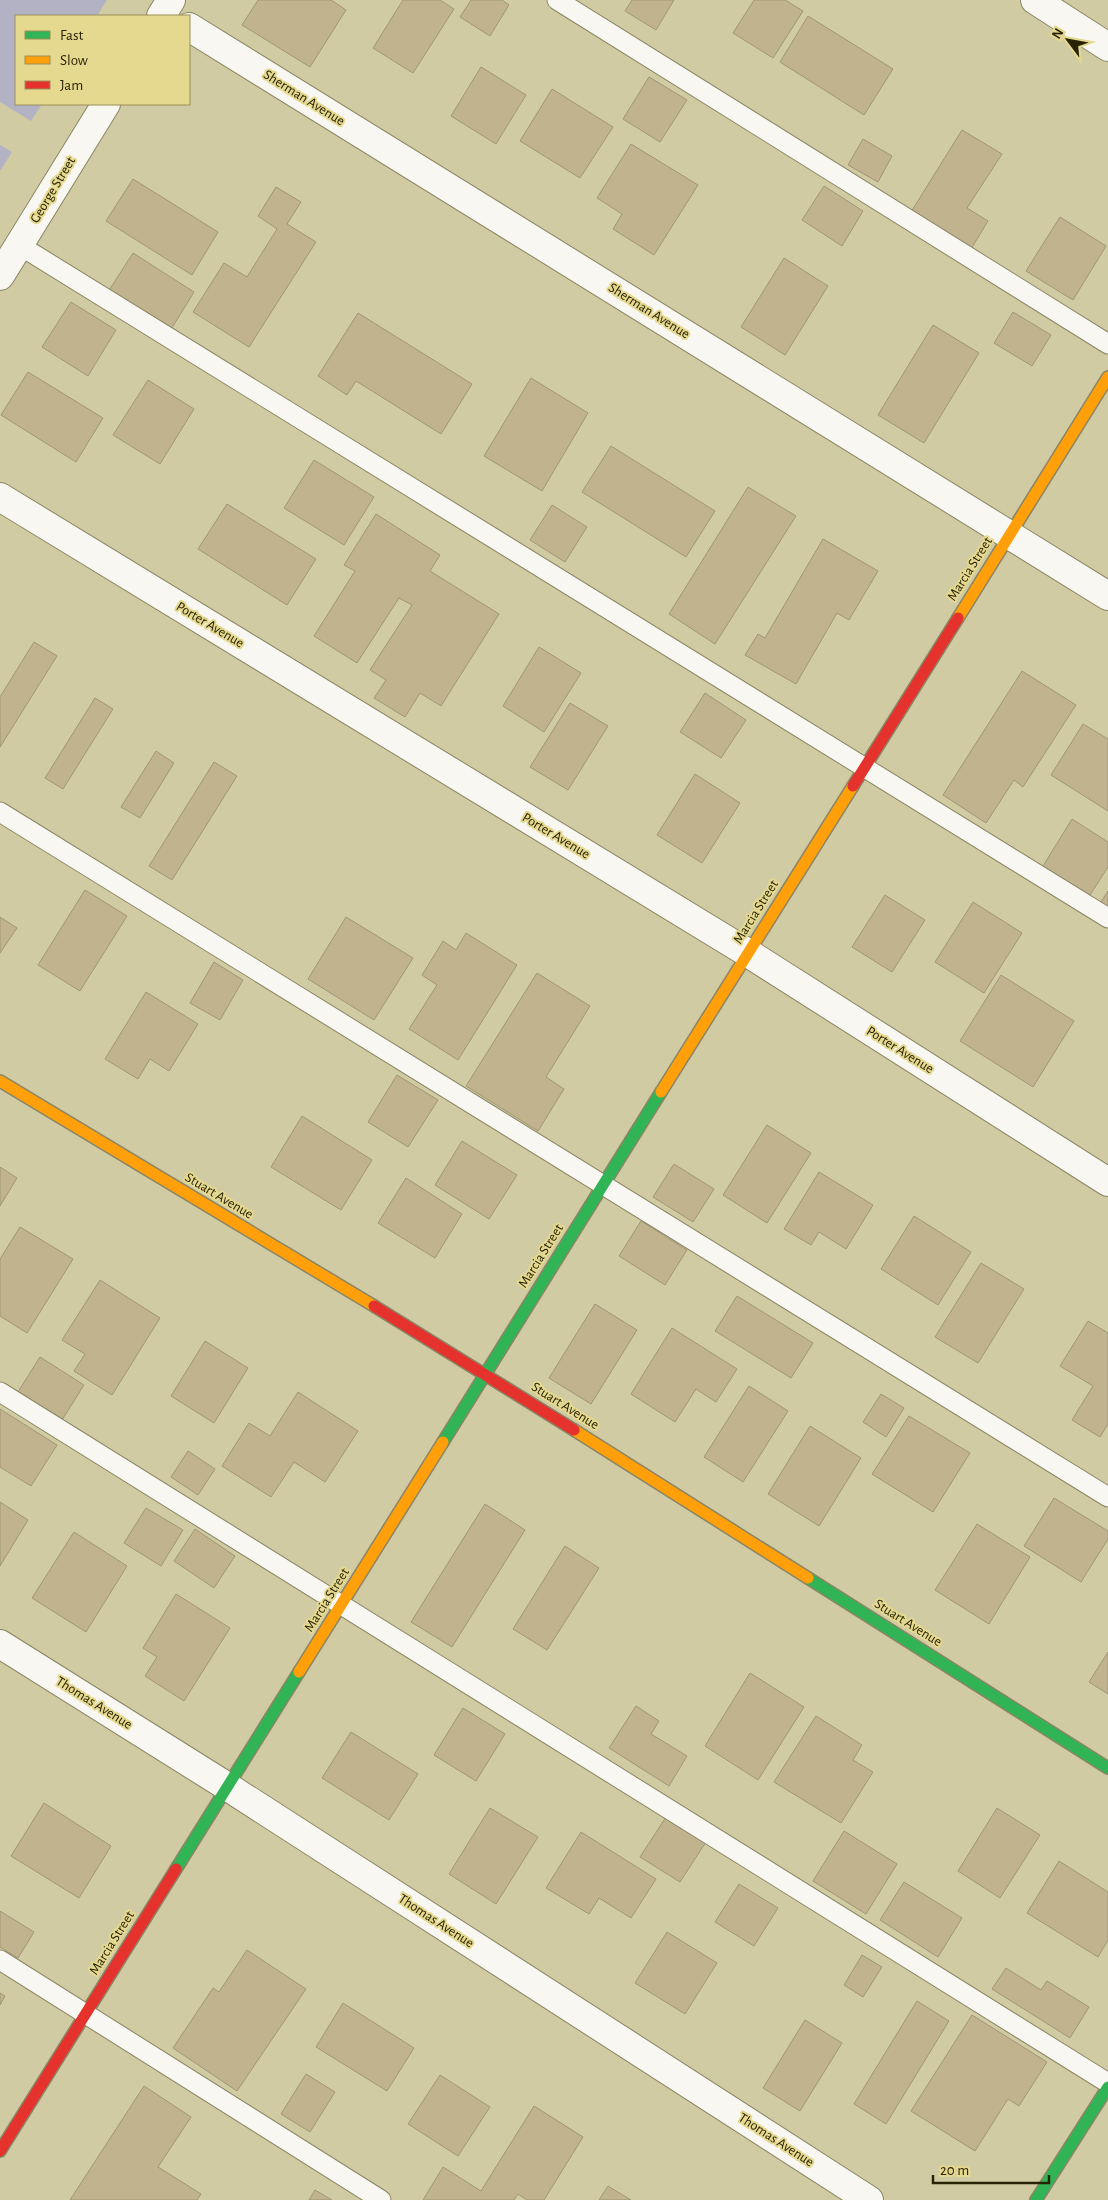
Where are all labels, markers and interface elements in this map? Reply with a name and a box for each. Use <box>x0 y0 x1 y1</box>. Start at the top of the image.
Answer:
legend <box>15 15 190 105</box>
north arrow <box>1043 15 1093 65</box>
text: N <box>1049 26 1066 41</box>
text: Fast <box>60 28 84 43</box>
text: Slow <box>60 53 88 68</box>
street label: Sherman Avenue <box>261 68 347 128</box>
text: Jam <box>60 78 83 93</box>
street label: George Street <box>28 154 78 225</box>
street label: Sherman Avenue <box>606 281 692 341</box>
street label: Marcia Street <box>945 534 995 603</box>
street label: Porter Avenue <box>174 599 246 651</box>
street label: Porter Avenue <box>520 810 592 862</box>
street label: Marcia Street <box>731 877 781 946</box>
street label: Porter Avenue <box>864 1024 936 1076</box>
street label: Stuart Avenue <box>183 1170 255 1222</box>
street label: Marcia Street <box>516 1221 566 1290</box>
street label: Stuart Avenue <box>529 1380 601 1432</box>
street label: Marcia Street <box>302 1565 352 1634</box>
street label: Stuart Avenue <box>872 1597 944 1649</box>
street label: Thomas Avenue <box>54 1674 134 1732</box>
street label: Thomas Avenue <box>396 1892 476 1950</box>
street label: Marcia Street <box>87 1908 137 1977</box>
street label: Thomas Avenue <box>736 2111 816 2169</box>
scale bar <box>933 2152 1049 2184</box>
text: 20 m <box>940 2163 969 2178</box>

